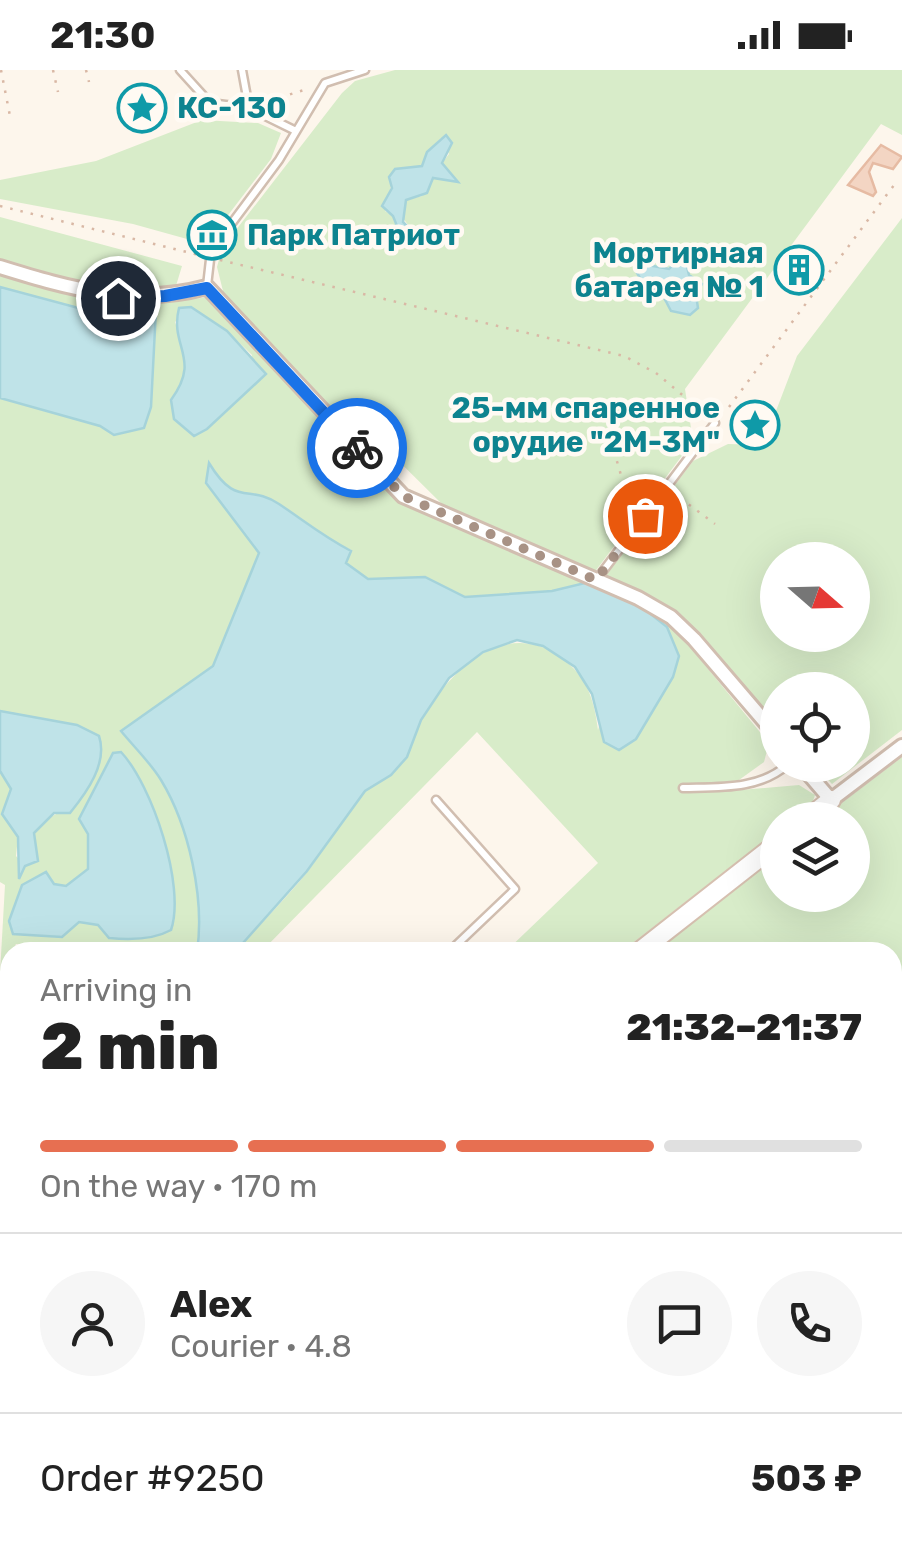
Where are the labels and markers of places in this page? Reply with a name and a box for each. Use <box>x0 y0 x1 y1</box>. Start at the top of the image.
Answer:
place icon: КС-130 <box>116 82 168 134</box>
place label: КС-130 <box>177 90 287 126</box>
museum icon: Парк Патриот <box>186 209 238 261</box>
place label: Парк Патриот <box>247 217 460 253</box>
place label: Мортирная батарея № 1 <box>575 235 764 305</box>
building icon: Мортирная батарея № 1 <box>773 244 825 296</box>
pin <box>76 256 161 341</box>
place label: 25-мм спаренное орудие "2М-3М" <box>452 390 720 460</box>
place icon: 25-мм спаренное орудие "2М-3М" <box>729 399 781 451</box>
pin <box>603 474 688 559</box>

